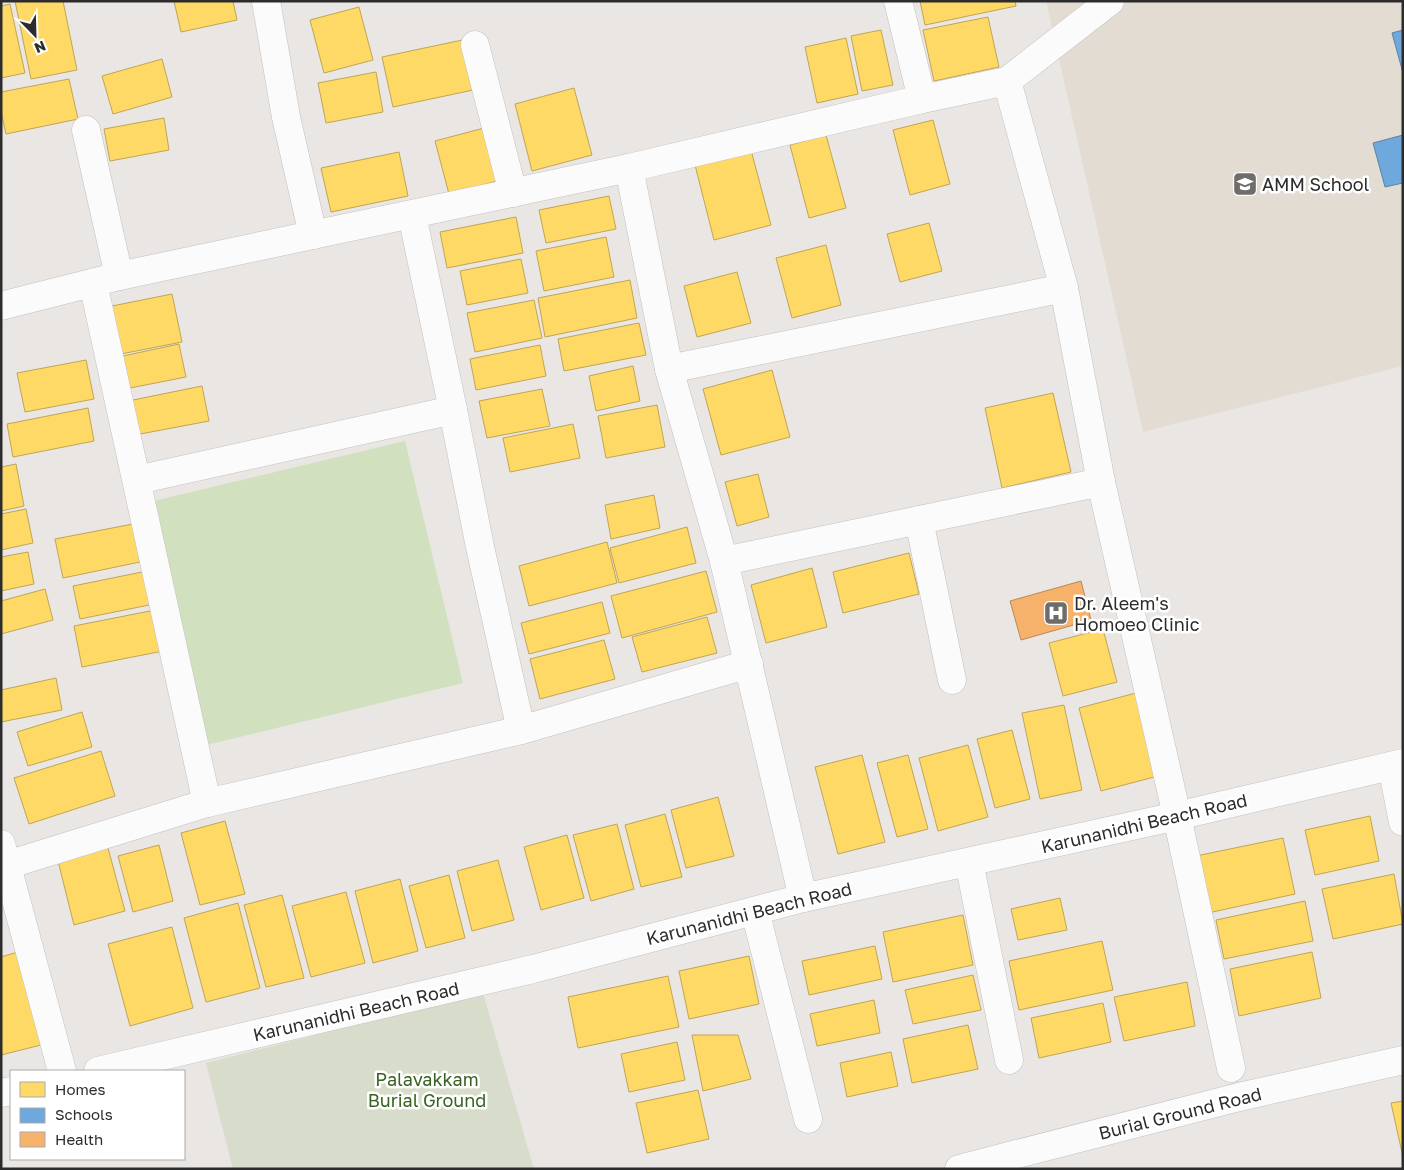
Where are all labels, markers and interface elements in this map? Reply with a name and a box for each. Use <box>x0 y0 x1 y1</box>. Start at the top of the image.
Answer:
north arrow <box>10 10 60 60</box>
text: N <box>32 38 48 57</box>
school or university icon: AMM School <box>1232 171 1258 197</box>
place label: AMM School <box>1262 173 1370 195</box>
place label: Dr. Aleem's Homoeo Clinic <box>1074 592 1200 635</box>
hospital icon: Dr. Aleem's Homoeo Clinic <box>1043 600 1069 626</box>
street label: Karunanidhi Beach Road <box>1039 789 1249 857</box>
street label: Karunanidhi Beach Road <box>644 877 854 949</box>
street label: Karunanidhi Beach Road <box>251 977 461 1045</box>
park label: Palavakkam Burial Ground <box>368 1068 486 1111</box>
legend <box>10 1070 185 1160</box>
text: Homes <box>55 1080 105 1098</box>
street label: Burial Ground Road <box>1096 1082 1264 1144</box>
text: Schools <box>55 1105 113 1123</box>
text: Health <box>55 1130 103 1148</box>

